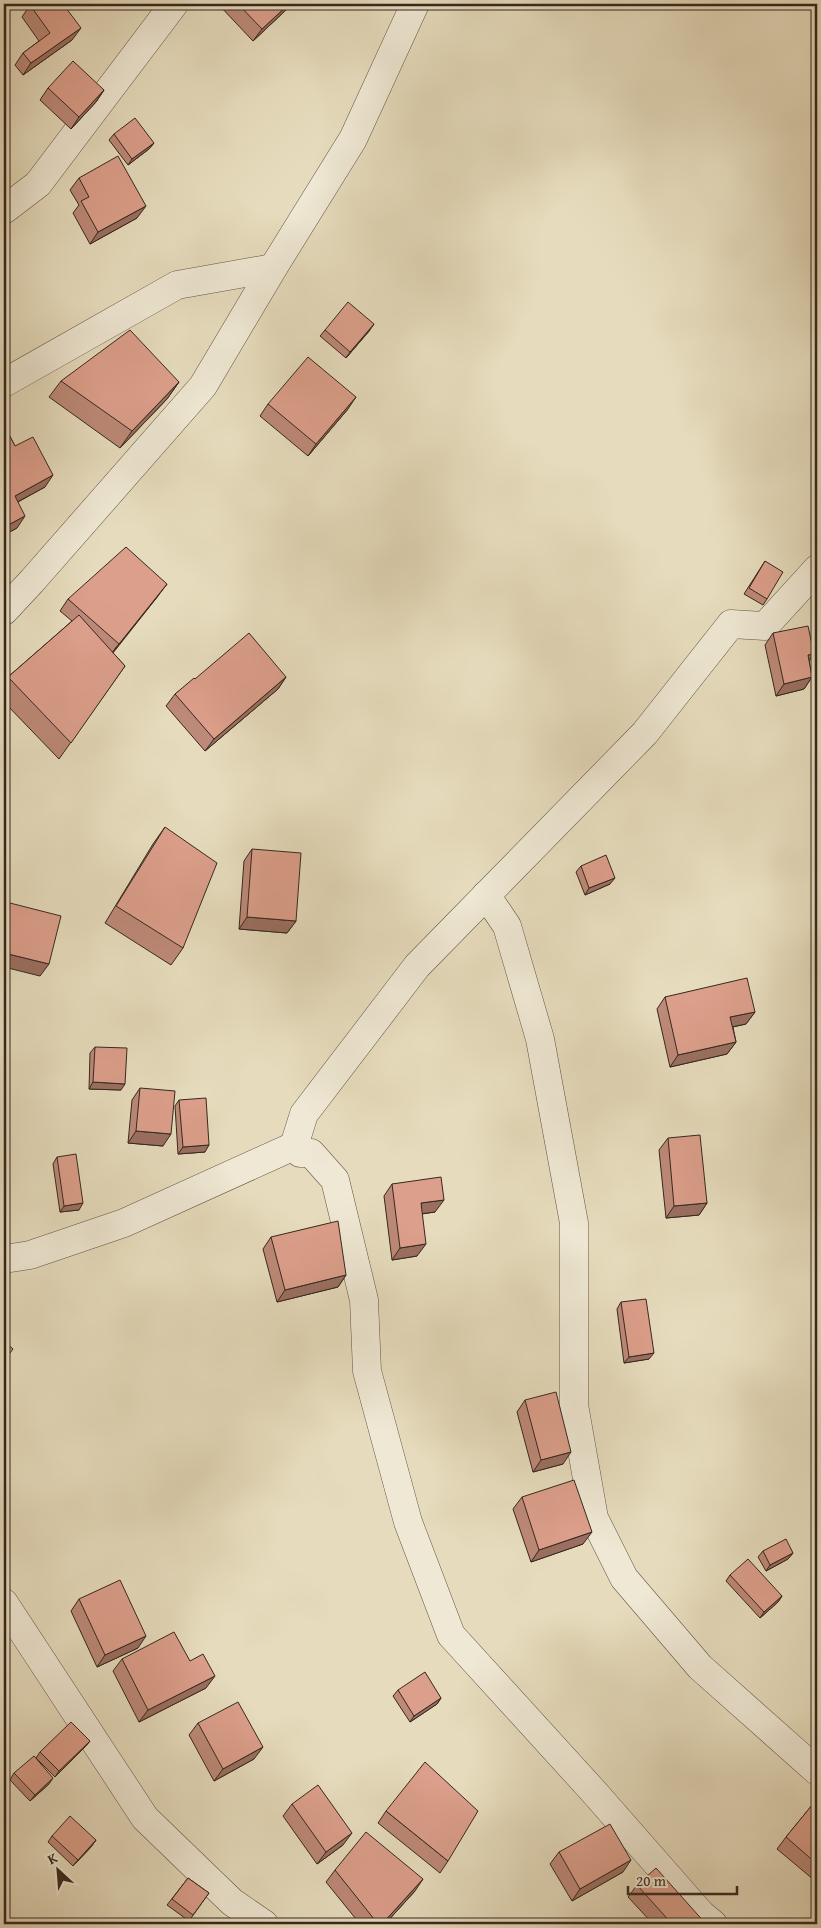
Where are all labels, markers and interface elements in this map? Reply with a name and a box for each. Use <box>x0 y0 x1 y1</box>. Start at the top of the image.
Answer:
north arrow <box>32 1846 82 1896</box>
text: K <box>44 1847 61 1869</box>
scale bar <box>628 1863 737 1895</box>
text: 20 m <box>636 1870 667 1891</box>

